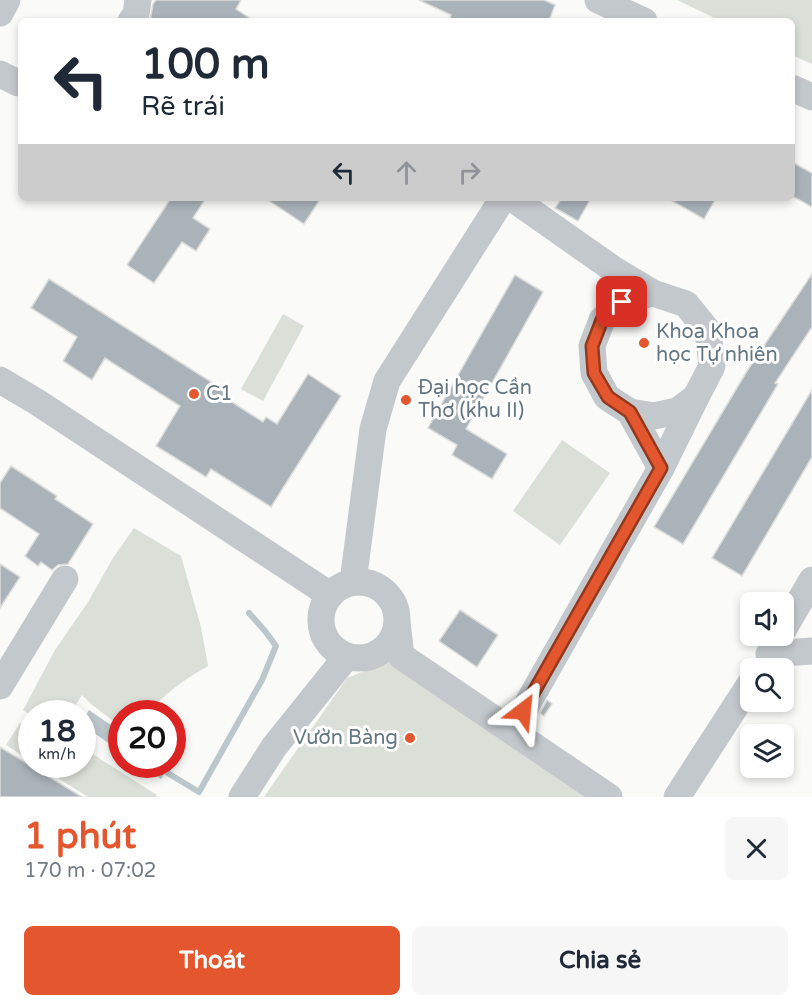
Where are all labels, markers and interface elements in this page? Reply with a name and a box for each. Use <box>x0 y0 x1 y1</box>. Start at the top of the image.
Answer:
text: 100 m <box>141 39 270 90</box>
icon: left <box>42 42 120 120</box>
text: Rẽ trái <box>141 90 225 123</box>
icon: left <box>327 156 360 189</box>
icon: ahead <box>390 156 423 189</box>
icon: right <box>453 156 486 189</box>
pin <box>596 276 647 327</box>
icon: arrive <box>605 285 638 318</box>
place label: Khoa Khoa học Tự nhiên <box>656 320 778 367</box>
marker: Khoa Khoa học Tự nhiên <box>637 336 651 350</box>
place label: Đại học Cần Thơ (khu II) <box>418 376 532 423</box>
place label: C1 <box>206 382 232 406</box>
marker: C1 <box>187 387 201 401</box>
marker: Đại học Cần Thơ (khu II) <box>399 393 413 407</box>
map controls <box>740 592 794 778</box>
button: sound <box>740 592 794 646</box>
button: search <box>740 658 794 712</box>
position arrow <box>491 679 555 743</box>
speed limit sign: 20 <box>108 700 186 778</box>
text: 18 <box>38 713 76 750</box>
button: layers <box>740 724 794 778</box>
place label: Vườn Bàng <box>293 726 398 750</box>
marker: Vườn Bàng <box>403 731 417 745</box>
text: km/h <box>38 745 76 763</box>
text: 1 phút <box>24 815 136 858</box>
button: close <box>725 817 788 880</box>
text: 170 m · 07:02 <box>24 859 156 883</box>
button: Thoát <box>24 926 400 995</box>
button: Chia sẻ <box>412 926 788 995</box>

